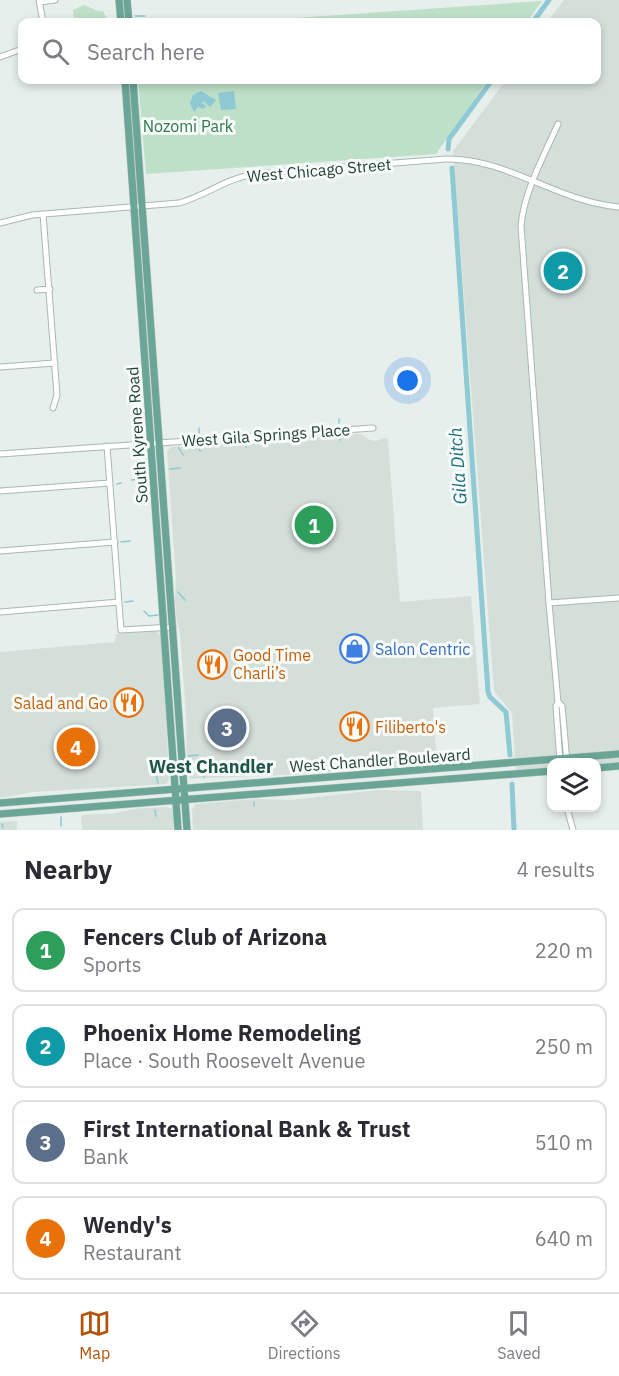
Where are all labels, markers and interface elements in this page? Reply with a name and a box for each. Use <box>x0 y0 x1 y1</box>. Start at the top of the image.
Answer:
search box <box>18 18 601 84</box>
icon: search <box>39 35 72 68</box>
text: Search here <box>87 37 205 66</box>
park label: Nozomi Park <box>143 116 234 136</box>
street label: West Chicago Street <box>246 154 392 186</box>
pin: 2 <box>544 248 582 294</box>
street label: South Kyrene Road <box>122 366 152 504</box>
your location <box>393 366 422 395</box>
street label: West Gila Springs Place <box>181 419 351 451</box>
water label: Gila Ditch <box>443 427 472 505</box>
pin: 1 <box>294 502 334 548</box>
shop icon: Salon Centric <box>338 633 370 665</box>
place label: Salon Centric <box>375 639 470 659</box>
place label: Good Time Charli’s <box>233 645 311 683</box>
restaurant icon: Good Time Charli’s <box>196 648 228 680</box>
restaurant icon: Salad and Go <box>113 687 145 719</box>
place label: Salad and Go <box>13 693 108 713</box>
pin: 3 <box>208 706 246 750</box>
restaurant icon: Filiberto's <box>338 711 370 743</box>
place label: Filiberto's <box>375 717 446 737</box>
pin: 4 <box>56 724 96 770</box>
street label: West Chandler Boulevard <box>289 744 471 776</box>
district label: West Chandler <box>149 755 273 778</box>
map controls <box>547 758 601 812</box>
button: layers <box>547 758 601 812</box>
text: Nearby <box>24 852 112 886</box>
text: 4 results <box>517 856 595 883</box>
text: Fencers Club of Arizona <box>83 922 327 951</box>
text: 1 <box>40 937 52 964</box>
text: 220 m <box>535 937 593 964</box>
text: Sports <box>83 951 142 978</box>
text: Phoenix Home Remodeling <box>83 1018 361 1047</box>
text: 2 <box>40 1033 52 1060</box>
text: 250 m <box>535 1033 593 1060</box>
text: Place · South Roosevelt Avenue <box>83 1047 365 1074</box>
text: First International Bank & Trust <box>83 1114 410 1143</box>
text: 3 <box>40 1129 52 1156</box>
text: 510 m <box>535 1129 593 1156</box>
text: Bank <box>83 1143 129 1170</box>
text: Wendy's <box>83 1210 172 1239</box>
text: 4 <box>40 1225 52 1252</box>
text: 640 m <box>535 1225 593 1252</box>
text: Restaurant <box>83 1239 181 1266</box>
tab: Map <box>78 1307 111 1363</box>
tab: Directions <box>268 1307 341 1363</box>
tab: Saved <box>497 1307 541 1363</box>

